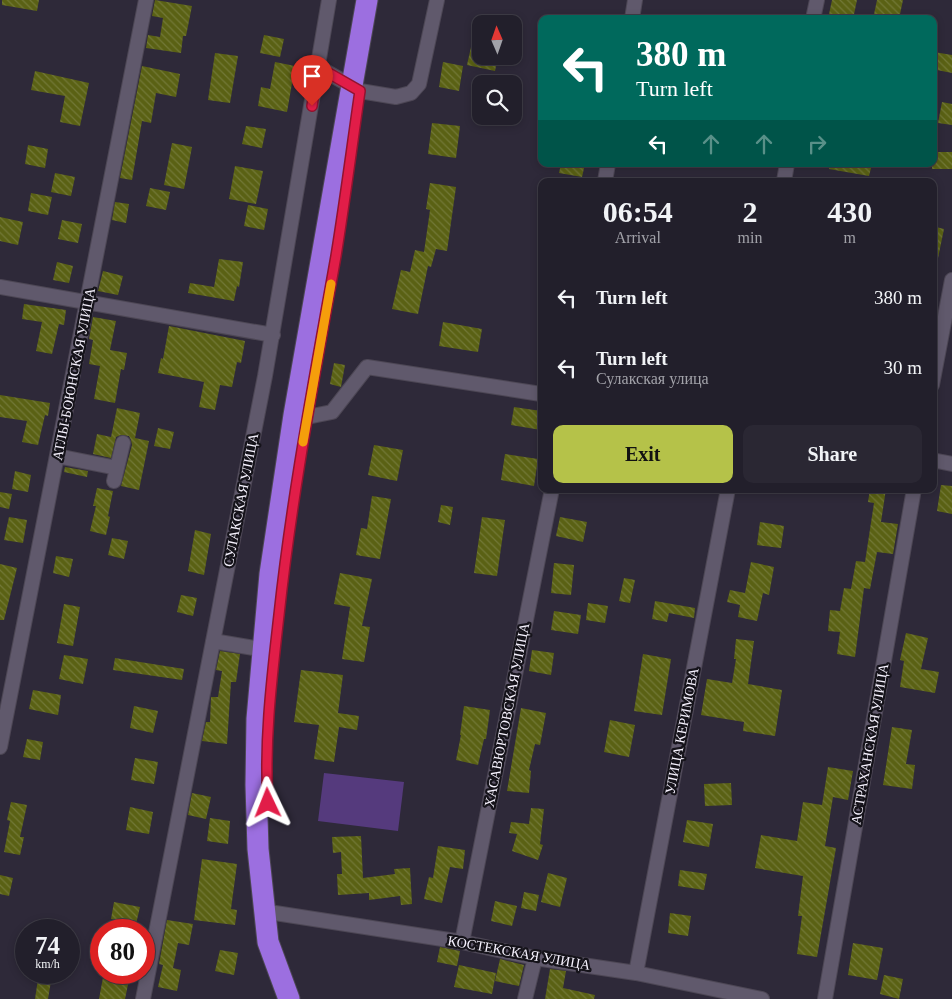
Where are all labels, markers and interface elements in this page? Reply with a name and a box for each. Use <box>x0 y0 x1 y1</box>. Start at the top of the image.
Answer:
north arrow <box>472 15 522 65</box>
map controls <box>472 15 522 125</box>
icon: left <box>553 35 618 100</box>
text: 380 m <box>636 35 726 74</box>
pin <box>291 55 333 106</box>
icon: arrive <box>298 62 326 90</box>
button: search <box>472 75 522 125</box>
text: Turn left <box>636 76 713 101</box>
icon: left <box>644 130 672 158</box>
icon: ahead <box>697 130 725 158</box>
icon: ahead <box>750 130 778 158</box>
icon: right <box>803 130 831 158</box>
text: 06:54 <box>603 195 673 228</box>
text: 2 <box>742 195 757 228</box>
text: 430 <box>827 195 872 228</box>
text: Arrival <box>615 229 661 246</box>
text: min <box>738 229 762 246</box>
text: m <box>843 229 856 246</box>
icon: left <box>553 284 581 312</box>
street label: АТЛЫ-БОЮНСКАЯ УЛИЦА <box>50 286 98 462</box>
text: Turn left <box>596 287 668 308</box>
text: 380 m <box>874 287 922 308</box>
text: Turn left <box>596 348 668 369</box>
icon: left <box>553 354 581 382</box>
text: 30 m <box>883 357 922 378</box>
text: Сулакская улица <box>596 370 709 387</box>
button: Exit <box>553 425 733 483</box>
button: Share <box>743 425 922 483</box>
street label: СУЛАКСКАЯ УЛИЦА <box>221 431 261 568</box>
street label: ХАСАВЮРТОВСКАЯ УЛИЦА <box>482 621 532 808</box>
street label: АСТРАХАНСКАЯ УЛИЦА <box>848 661 892 826</box>
street label: УЛИЦА КЕРИМОВА <box>662 666 702 796</box>
position arrow <box>241 776 293 828</box>
speed limit sign: 80 <box>90 919 155 984</box>
text: 74 <box>35 932 60 959</box>
street label: КОСТЕКСКАЯ УЛИЦА <box>447 933 592 973</box>
text: km/h <box>35 957 60 971</box>

